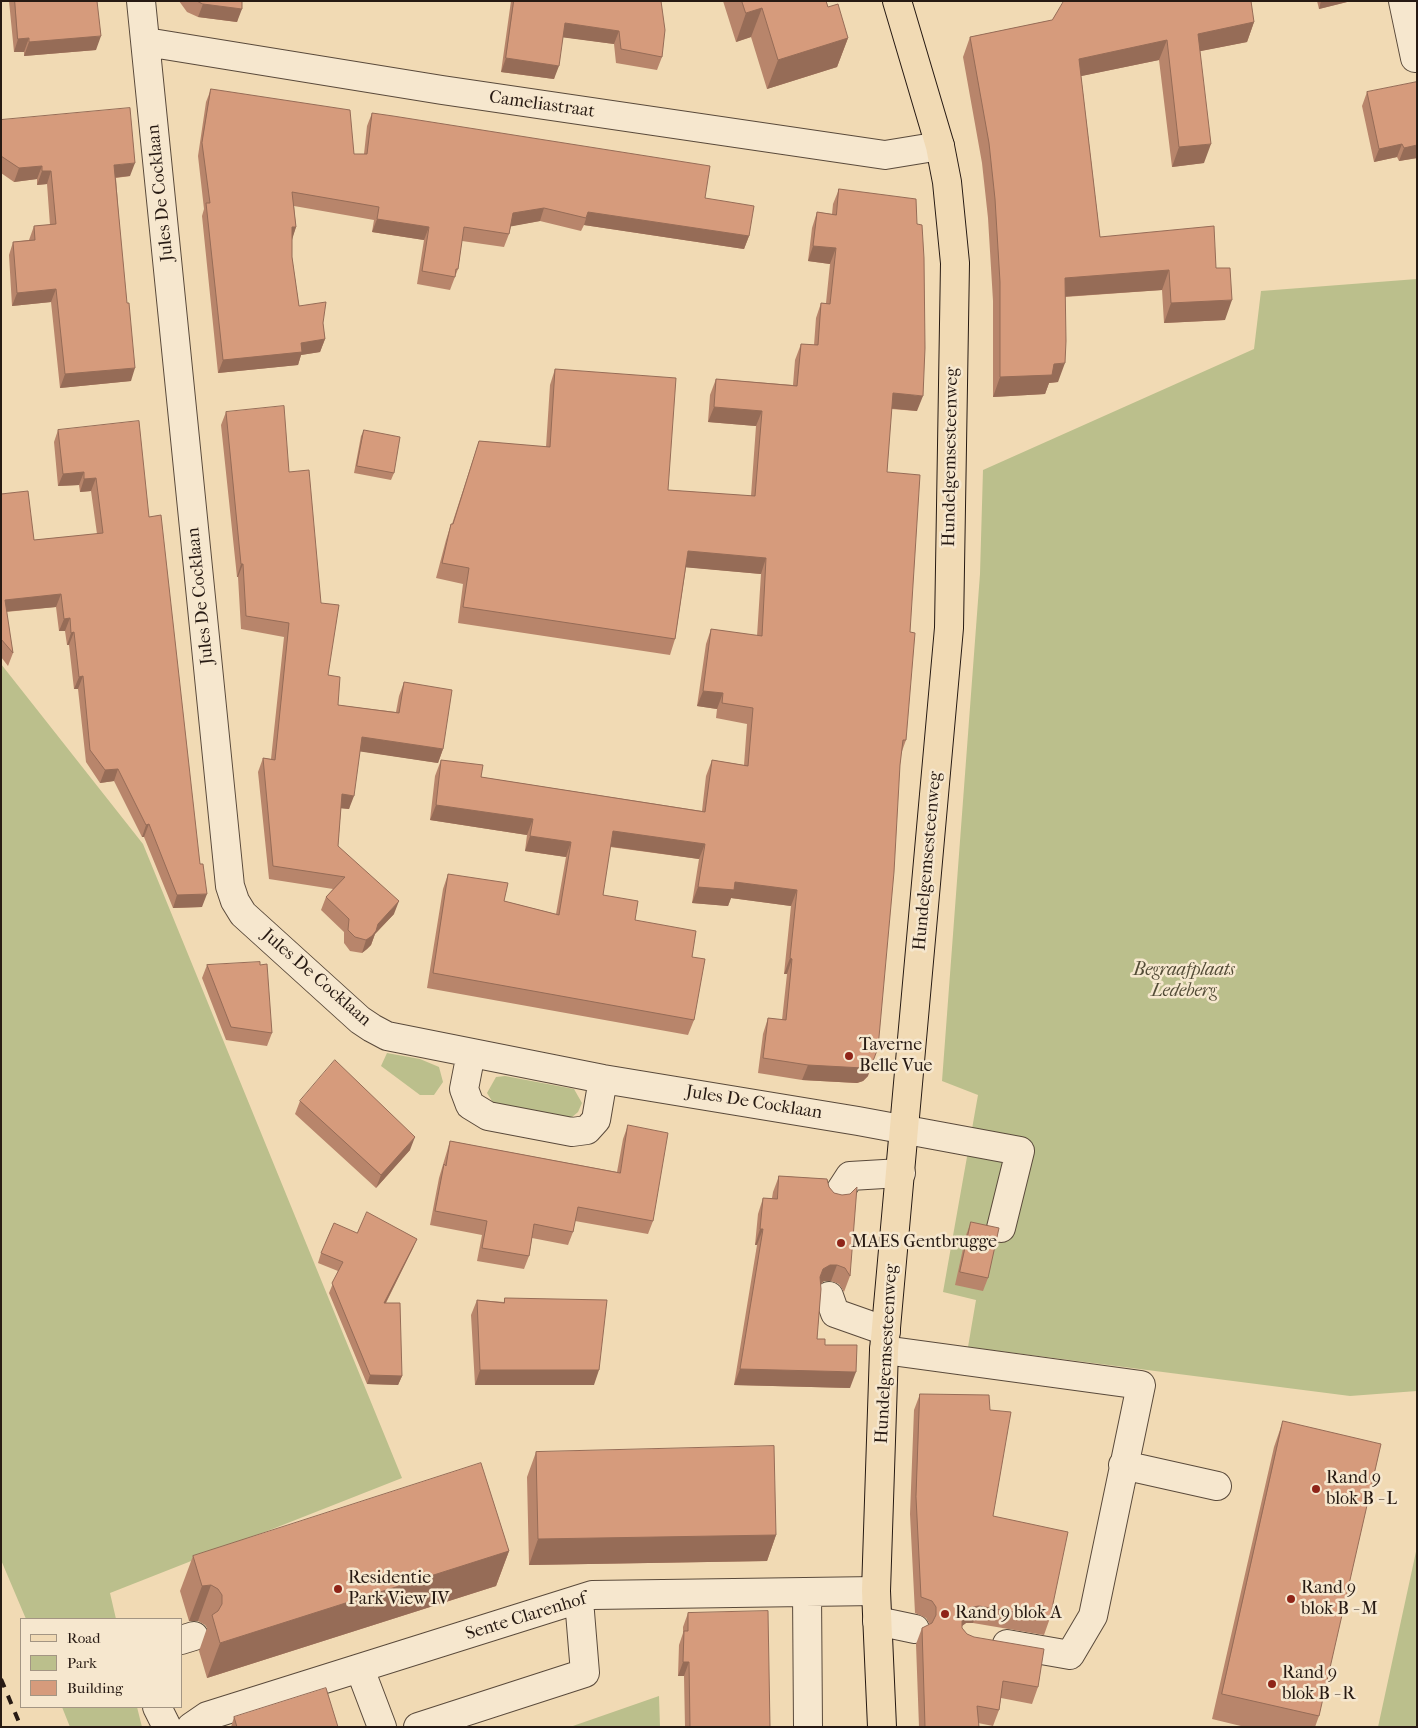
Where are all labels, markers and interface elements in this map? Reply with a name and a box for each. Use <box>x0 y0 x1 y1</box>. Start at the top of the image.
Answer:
street label: Cameliastraat <box>488 87 596 123</box>
street label: Jules De Cocklaan <box>143 123 179 263</box>
street label: Hundelgemsesteenweg <box>939 367 963 547</box>
street label: Jules De Cocklaan <box>183 526 219 666</box>
street label: Hundelgemsesteenweg <box>909 771 947 951</box>
street label: Jules De Cocklaan <box>257 925 375 1031</box>
park label: Begraafplaats Ledeberg <box>1133 960 1235 1002</box>
place label: Taverne Belle Vue <box>859 1035 932 1078</box>
marker: Taverne Belle Vue <box>843 1050 855 1062</box>
street label: Jules De Cocklaan <box>684 1082 824 1124</box>
place label: MAES Gentbrugge <box>851 1232 997 1254</box>
marker: MAES Gentbrugge <box>835 1237 847 1249</box>
street label: Hundelgemsesteenweg <box>872 1264 902 1444</box>
place label: Rand 9 blok B - L <box>1326 1468 1397 1510</box>
marker: Rand 9 blok B - L <box>1310 1483 1322 1495</box>
place label: Residentie Park View IV <box>348 1568 449 1610</box>
place label: Rand 9 blok B - M <box>1301 1578 1378 1620</box>
marker: Residentie Park View IV <box>332 1583 344 1595</box>
street label: Sente Clarenhof <box>463 1588 589 1646</box>
marker: Rand 9 blok B - M <box>1285 1593 1297 1605</box>
place label: Rand 9 blok A <box>955 1603 1062 1625</box>
marker: Rand 9 blok A <box>939 1608 951 1620</box>
legend <box>20 1618 182 1708</box>
text: Road <box>67 1629 100 1647</box>
text: Park <box>67 1654 97 1672</box>
place label: Rand 9 blok B - R <box>1282 1663 1355 1706</box>
marker: Rand 9 blok B - R <box>1266 1678 1278 1690</box>
text: Building <box>67 1679 123 1697</box>

